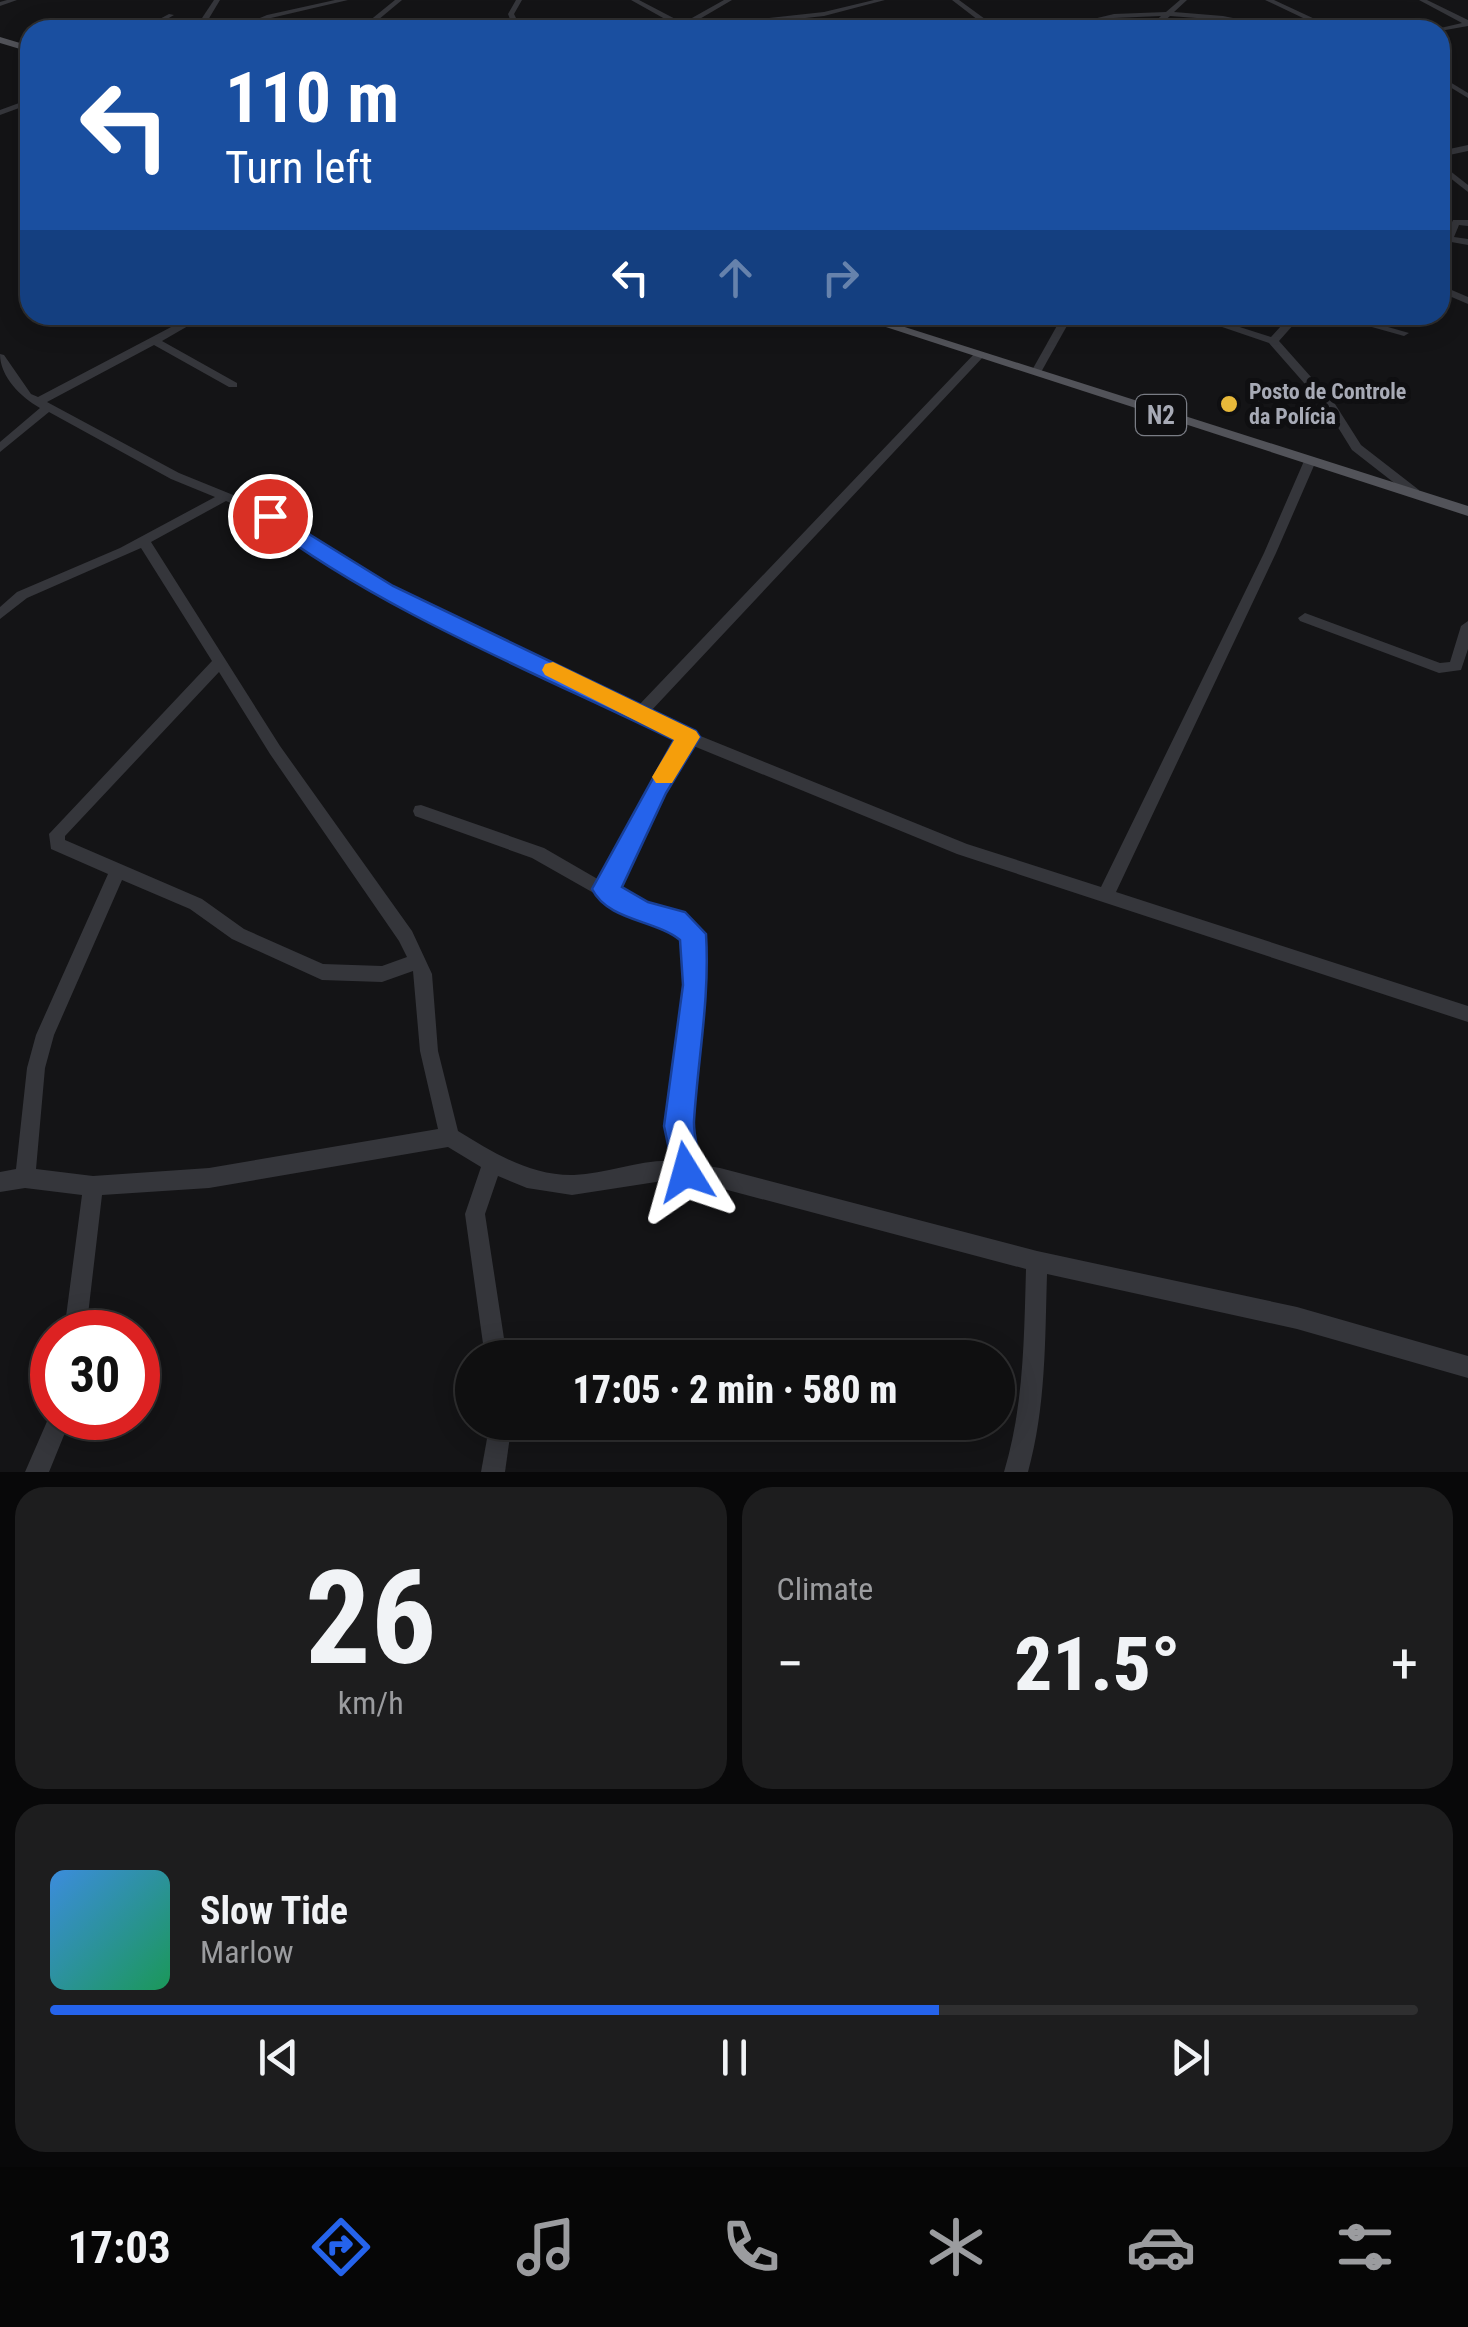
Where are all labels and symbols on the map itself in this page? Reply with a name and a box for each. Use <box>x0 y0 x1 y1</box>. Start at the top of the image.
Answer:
place label: Posto de Controle da Polícia <box>1249 379 1406 429</box>
marker: Posto de Controle da Polícia <box>1218 393 1240 415</box>
road number: N2 <box>1136 395 1186 435</box>
pin <box>228 474 313 559</box>
position arrow <box>634 1120 738 1224</box>
speed limit sign: 30 <box>30 1310 160 1440</box>

